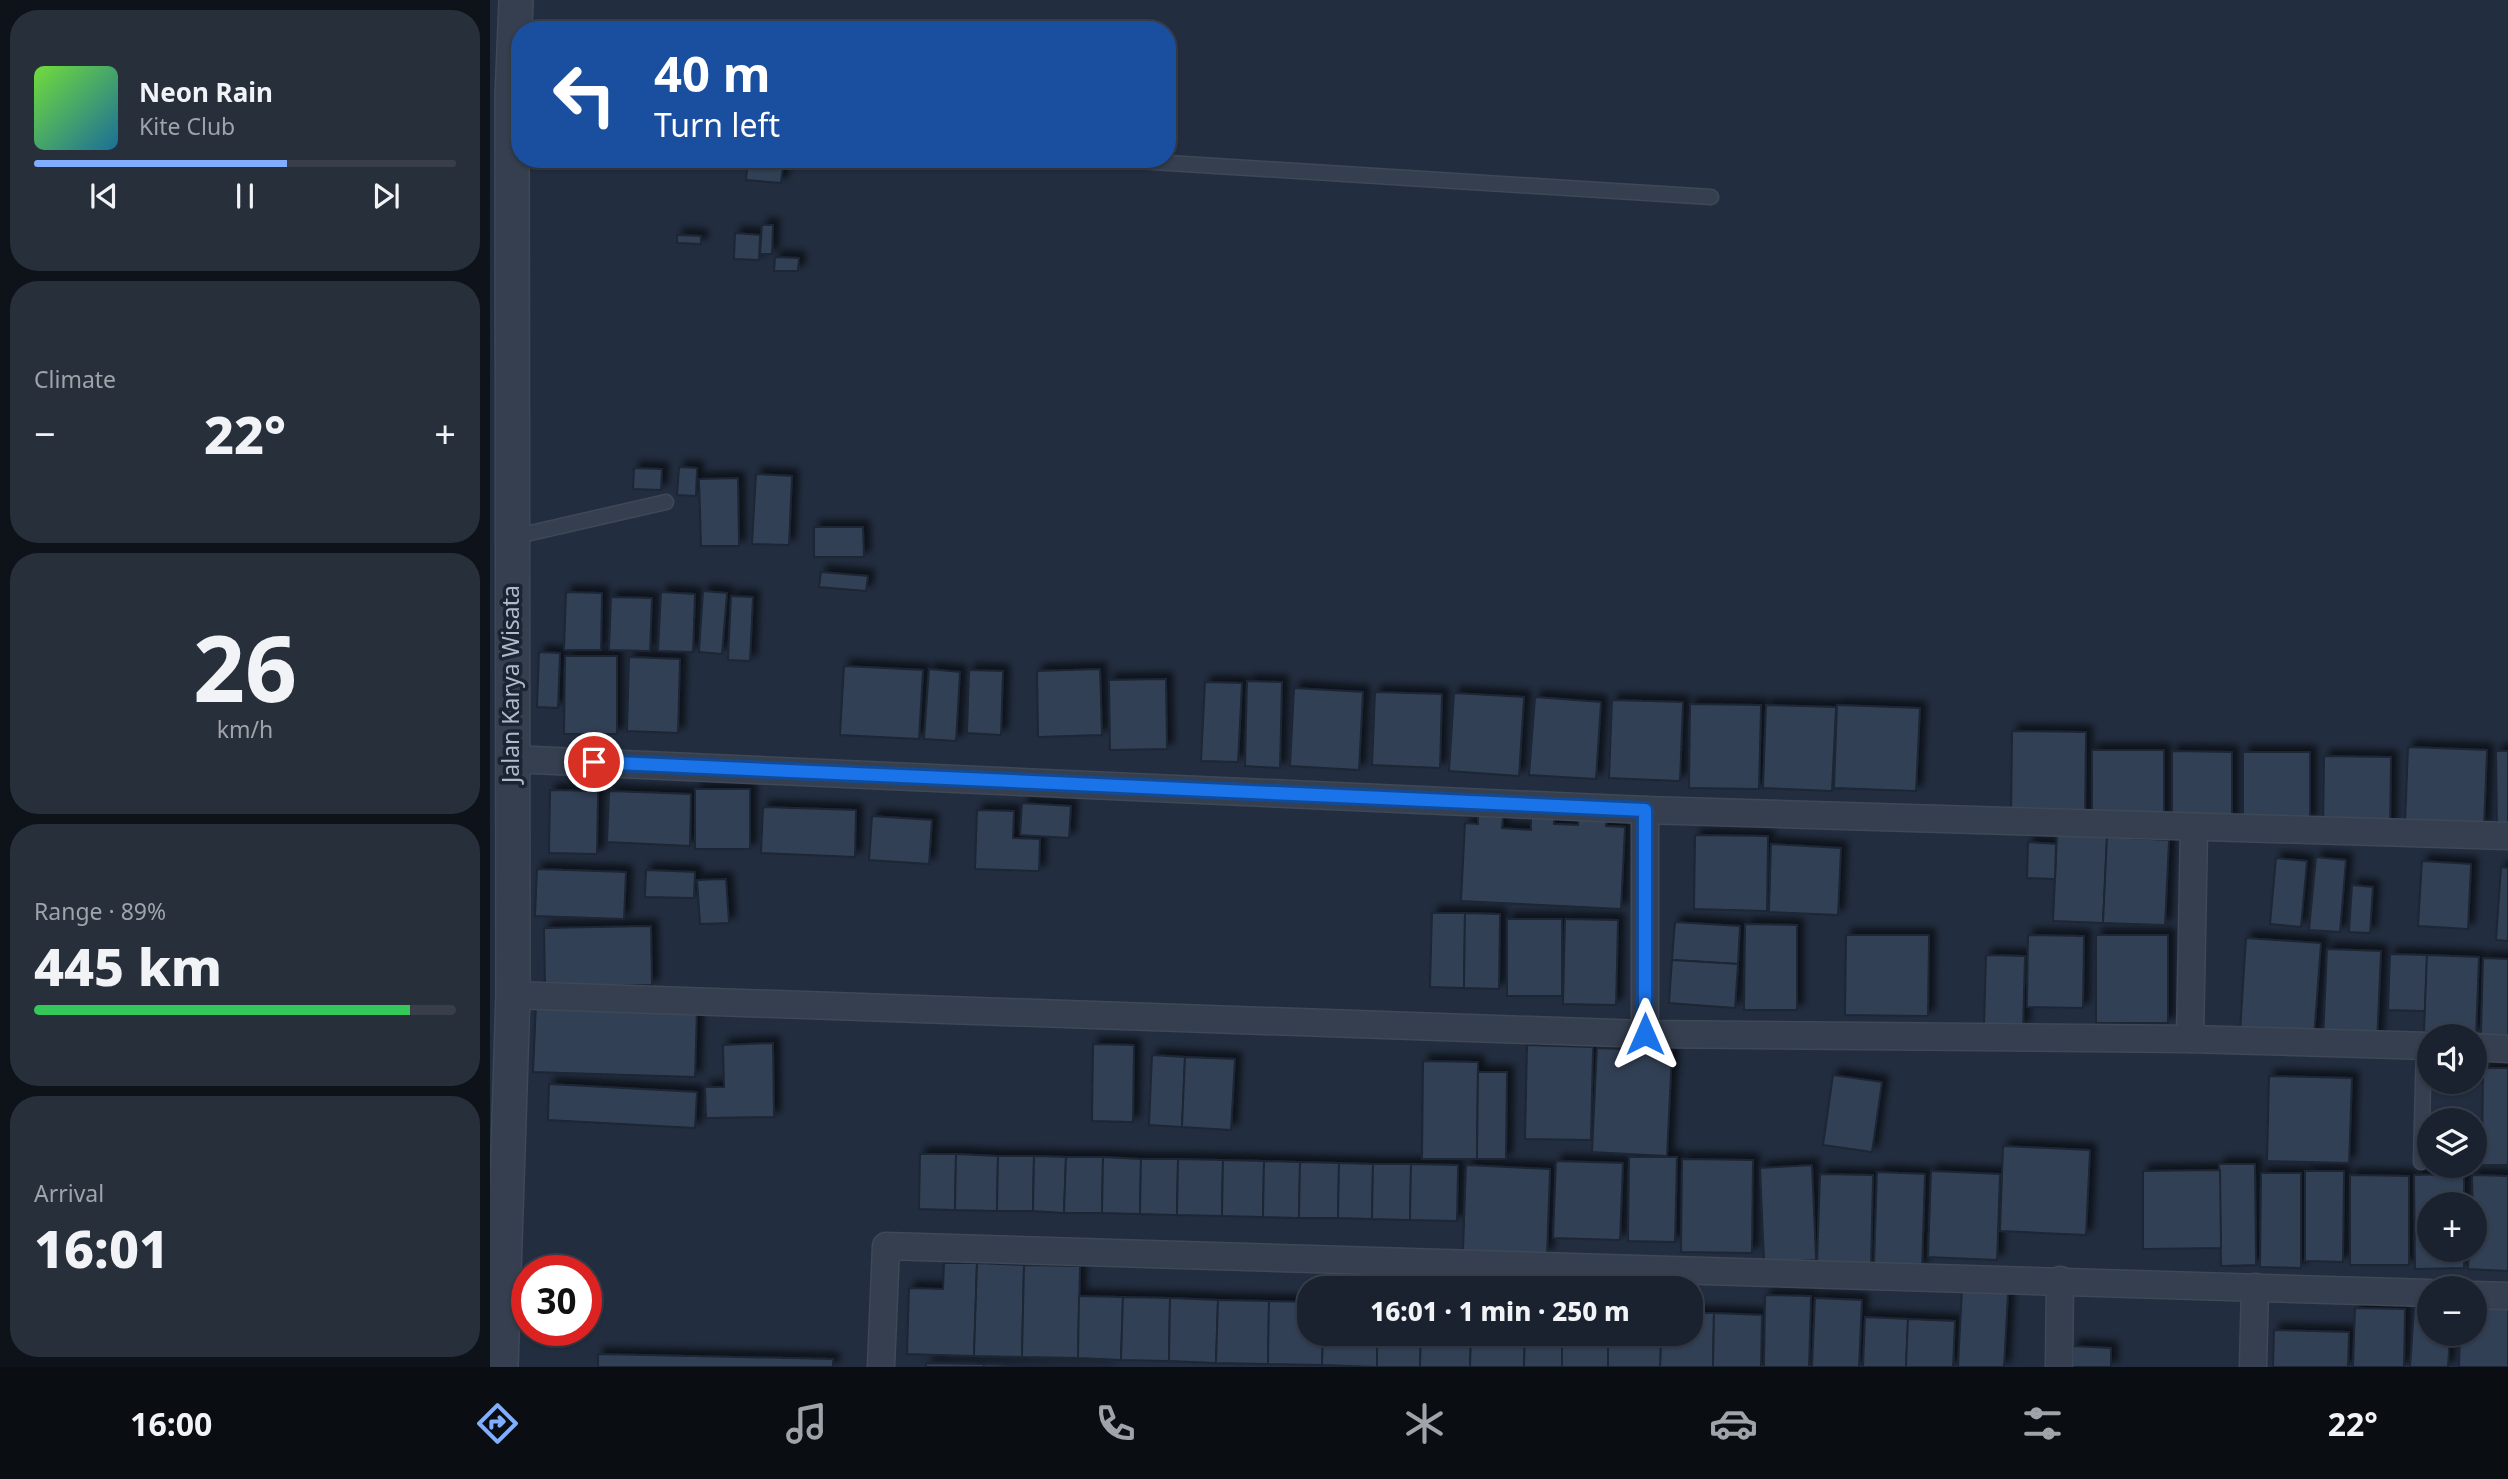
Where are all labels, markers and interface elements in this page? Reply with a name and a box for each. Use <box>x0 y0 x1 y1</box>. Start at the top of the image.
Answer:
text: 40 m <box>654 40 771 106</box>
icon: left <box>539 49 630 140</box>
text: Neon Rain <box>139 74 273 110</box>
text: Turn left <box>654 103 780 146</box>
text: Kite Club <box>139 110 235 142</box>
icon: previous <box>85 177 123 215</box>
icon: pause <box>226 177 264 215</box>
icon: next <box>367 177 405 215</box>
text: Climate <box>34 363 116 395</box>
text: 22° <box>204 398 286 469</box>
text: − <box>34 407 56 459</box>
text: + <box>434 407 456 459</box>
street label: Jalan Karya Wisata <box>494 585 526 785</box>
text: 26 <box>193 605 297 729</box>
text: km/h <box>217 713 273 745</box>
pin <box>564 732 624 792</box>
icon: arrive <box>575 743 613 781</box>
text: Range · 89% <box>34 895 166 927</box>
text: 445 km <box>34 930 222 1001</box>
position arrow <box>1608 997 1682 1071</box>
map controls <box>2417 1024 2487 1346</box>
button: sound <box>2417 1024 2487 1094</box>
button: layers <box>2417 1108 2487 1178</box>
text: Arrival <box>34 1177 104 1209</box>
button: + <box>2417 1192 2487 1262</box>
text: 16:01 <box>34 1212 169 1283</box>
speed limit sign: 30 <box>511 1255 602 1346</box>
button: − <box>2417 1276 2487 1346</box>
text: 16:01 · 1 min · 250 m <box>1370 1293 1630 1329</box>
icon: directions <box>473 1399 522 1448</box>
icon: music <box>782 1399 831 1448</box>
icon: phone <box>1091 1399 1140 1448</box>
icon: climate <box>1400 1399 1449 1448</box>
icon: car <box>1709 1399 1758 1448</box>
icon: filters <box>2018 1399 2067 1448</box>
text: 16:00 <box>130 1402 212 1445</box>
text: 22° <box>2328 1402 2378 1445</box>

